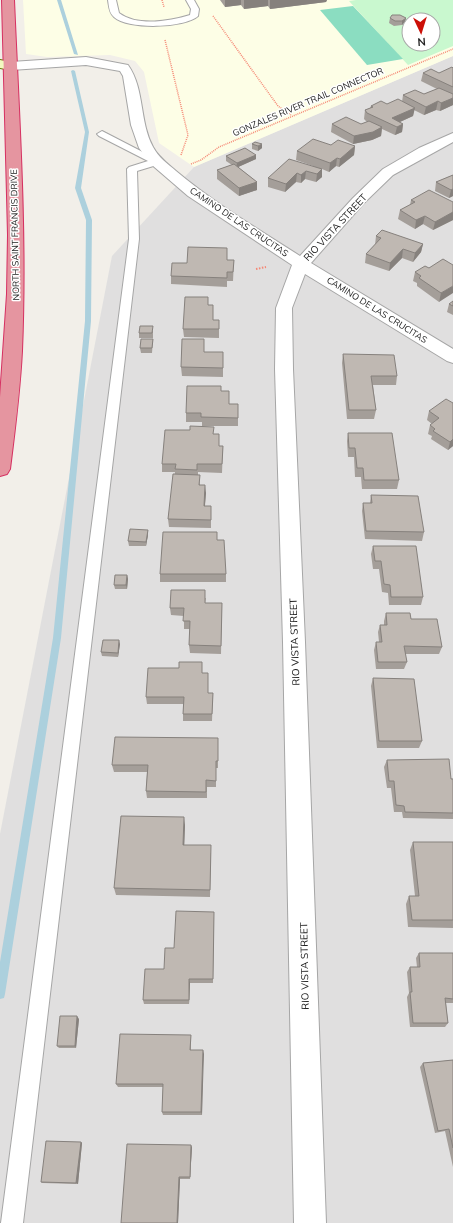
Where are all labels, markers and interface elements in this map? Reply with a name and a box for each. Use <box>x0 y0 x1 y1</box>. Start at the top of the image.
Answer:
north arrow <box>401 12 441 52</box>
text: N <box>417 35 426 49</box>
street label: GONZALES RIVER TRAIL CONNECTOR <box>231 65 385 138</box>
street label: NORTH SAINT FRANCIS DRIVE <box>8 169 21 301</box>
street label: CAMINO DE LAS CRUCITAS <box>188 184 291 259</box>
street label: RIO VISTA STREET <box>301 191 370 264</box>
street label: CAMINO DE LAS CRUCITAS <box>325 274 430 345</box>
street label: RIO VISTA STREET <box>286 598 303 686</box>
street label: RIO VISTA STREET <box>297 922 312 1010</box>

